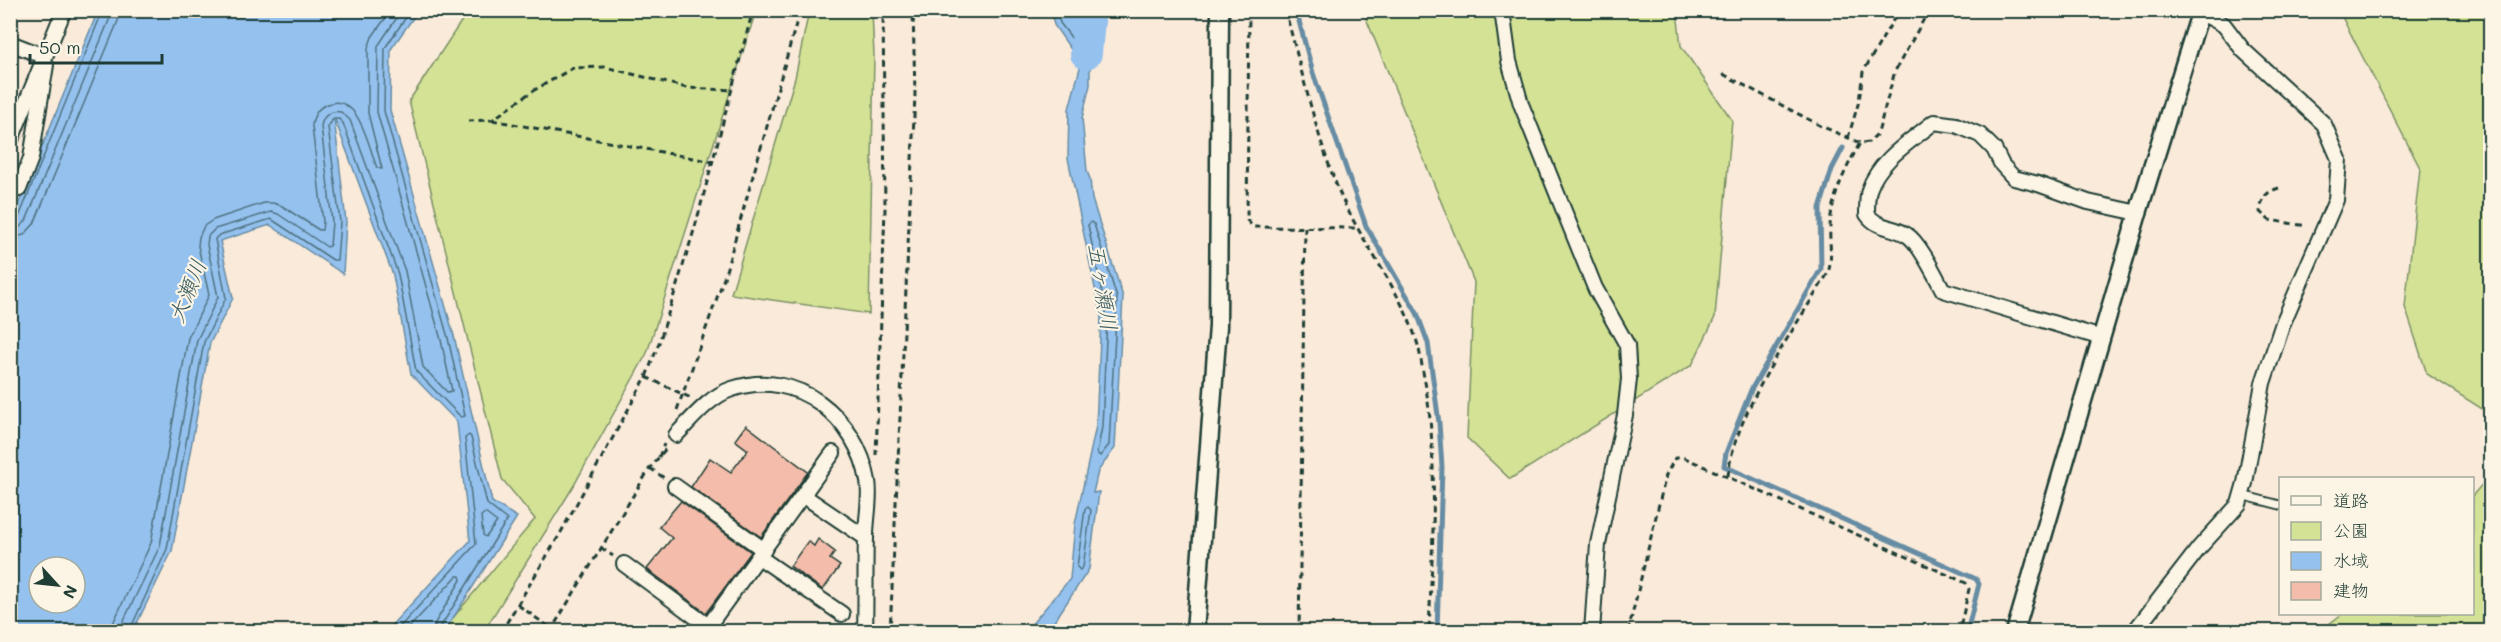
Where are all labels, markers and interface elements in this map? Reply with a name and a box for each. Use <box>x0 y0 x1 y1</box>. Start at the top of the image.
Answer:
scale bar <box>30 27 162 65</box>
text: 50 m <box>39 35 81 59</box>
water label: 五ヶ瀬川 <box>1082 241 1125 333</box>
water label: 大瀬川 <box>161 255 212 327</box>
legend <box>2279 477 2474 615</box>
text: 道路 <box>2333 488 2369 512</box>
text: 公園 <box>2333 518 2369 542</box>
text: 水域 <box>2333 548 2369 572</box>
north arrow <box>27 555 87 615</box>
text: 建物 <box>2333 578 2369 602</box>
text: N <box>59 582 83 602</box>

